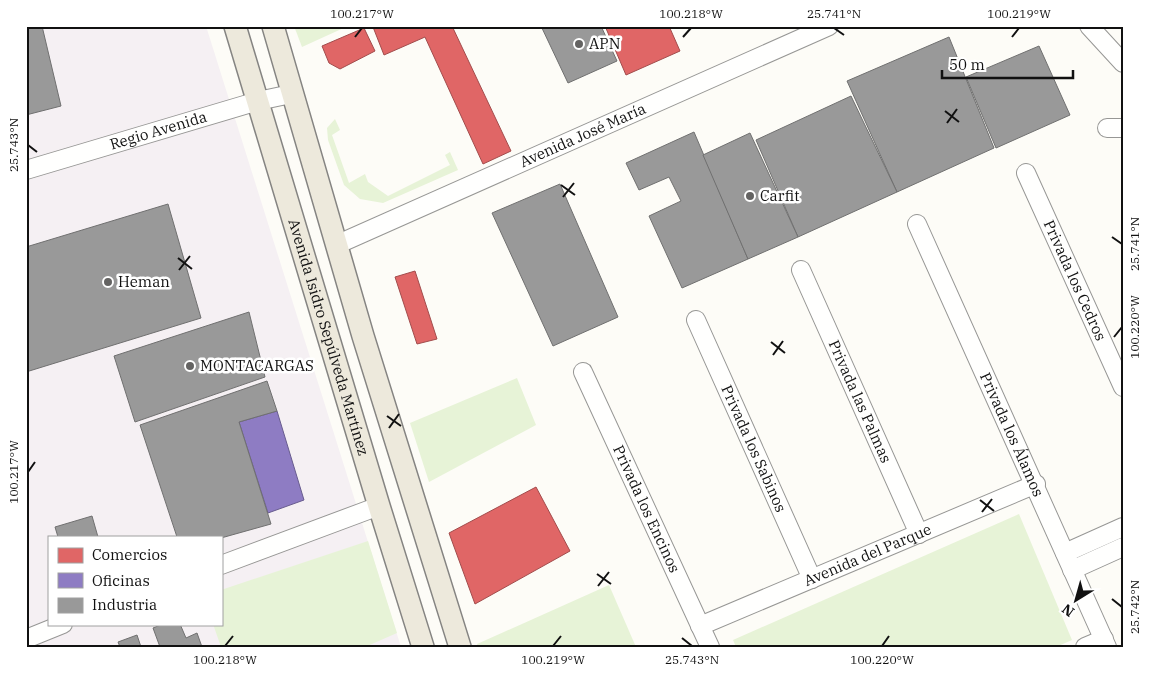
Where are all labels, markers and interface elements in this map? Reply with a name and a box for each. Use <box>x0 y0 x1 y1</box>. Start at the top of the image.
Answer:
text: 100.217°W <box>330 6 394 21</box>
text: 100.218°W <box>659 6 723 21</box>
text: 25.741°N <box>807 6 861 21</box>
text: 100.219°W <box>987 6 1051 21</box>
place label: APN <box>589 34 620 53</box>
marker: APN <box>573 38 585 50</box>
scale bar <box>942 48 1073 80</box>
text: 50 m <box>949 55 985 74</box>
street label: Avenida José María <box>517 99 649 171</box>
street label: Regio Avenida <box>107 107 209 154</box>
text: 25.743°N <box>6 118 21 172</box>
place label: Carfit <box>760 186 799 205</box>
marker: Carfit <box>744 190 756 202</box>
street label: Avenida Isidro Sepúlveda Martínez <box>284 217 373 458</box>
street label: Privada los Cedros <box>1040 217 1111 344</box>
text: 25.741°N <box>1127 217 1142 271</box>
place label: Heman <box>118 272 170 291</box>
marker: Heman <box>102 276 114 288</box>
text: 100.220°W <box>1127 295 1142 359</box>
street label: Privada las Palmas <box>824 337 896 466</box>
place label: MONTACARGAS <box>200 356 314 375</box>
marker: MONTACARGAS <box>184 360 196 372</box>
street label: Privada los Álamos <box>976 369 1048 500</box>
street label: Privada los Sabinos <box>717 382 791 515</box>
text: 100.217°W <box>6 440 21 504</box>
street label: Privada los Encinos <box>609 442 684 576</box>
street label: Avenida del Parque <box>801 519 934 590</box>
legend <box>48 536 222 626</box>
text: Comercios <box>92 545 167 564</box>
text: Oficinas <box>92 571 150 590</box>
north arrow <box>1052 576 1102 626</box>
text: 25.742°N <box>1127 580 1142 634</box>
text: Industria <box>92 595 157 614</box>
text: N <box>1058 600 1078 621</box>
text: 100.218°W <box>193 652 257 667</box>
text: 100.219°W <box>521 652 585 667</box>
text: 25.743°N <box>665 652 719 667</box>
text: 100.220°W <box>850 652 914 667</box>

